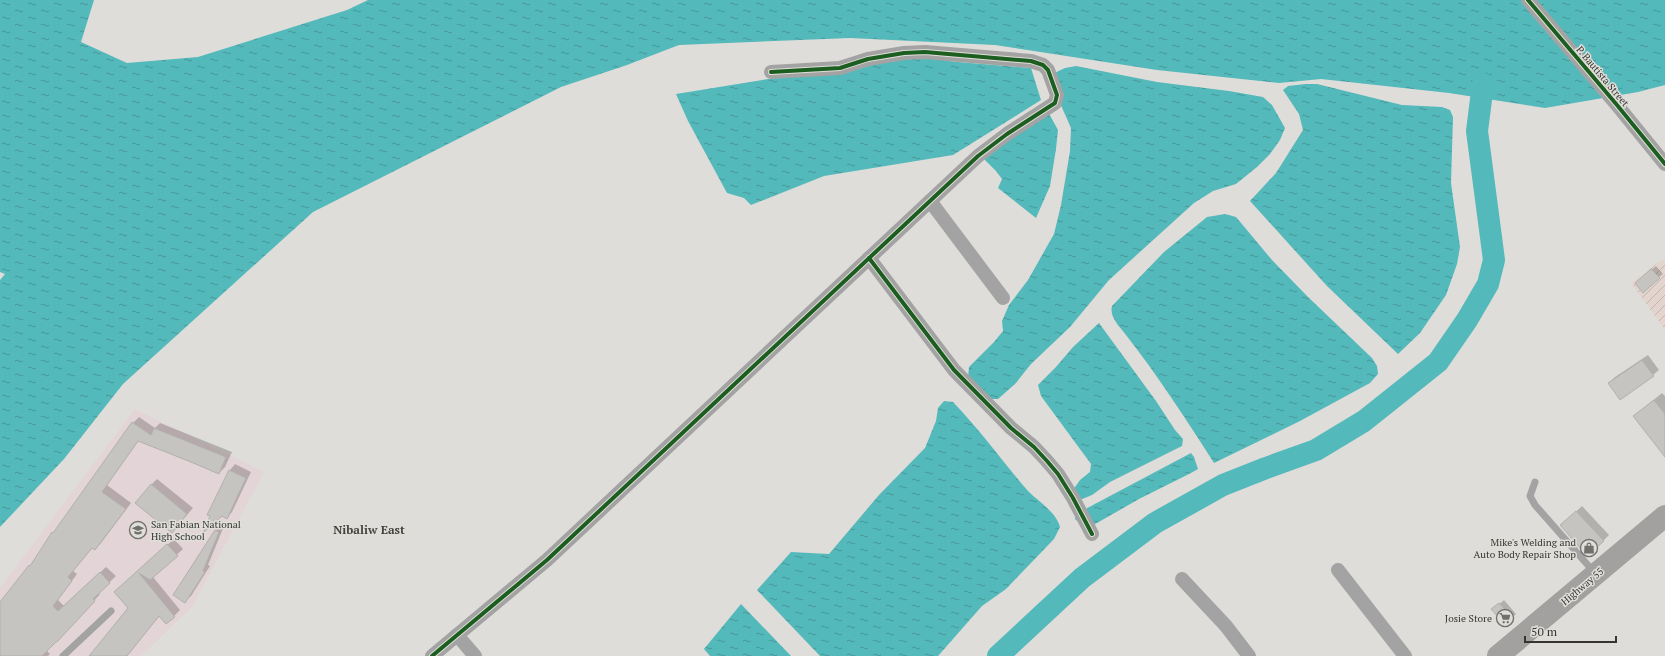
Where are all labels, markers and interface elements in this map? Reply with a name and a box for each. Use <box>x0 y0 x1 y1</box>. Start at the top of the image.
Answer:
street label: P. Bautista Street <box>1573 43 1632 110</box>
place label: San Fabian National High School <box>151 518 241 543</box>
school or university icon: San Fabian National High School <box>128 520 148 540</box>
district label: Nibaliw East <box>333 522 405 537</box>
place label: Mike's Welding and Auto Body Repair Shop <box>1473 536 1576 561</box>
shop icon: Mike's Welding and Auto Body Repair Shop <box>1579 538 1599 558</box>
street label: Highway 55 <box>1558 565 1606 608</box>
supermarket icon: Josie Store <box>1495 608 1515 628</box>
place label: Josie Store <box>1445 612 1492 625</box>
scale bar <box>1525 618 1616 644</box>
text: 50 m <box>1531 624 1558 639</box>

